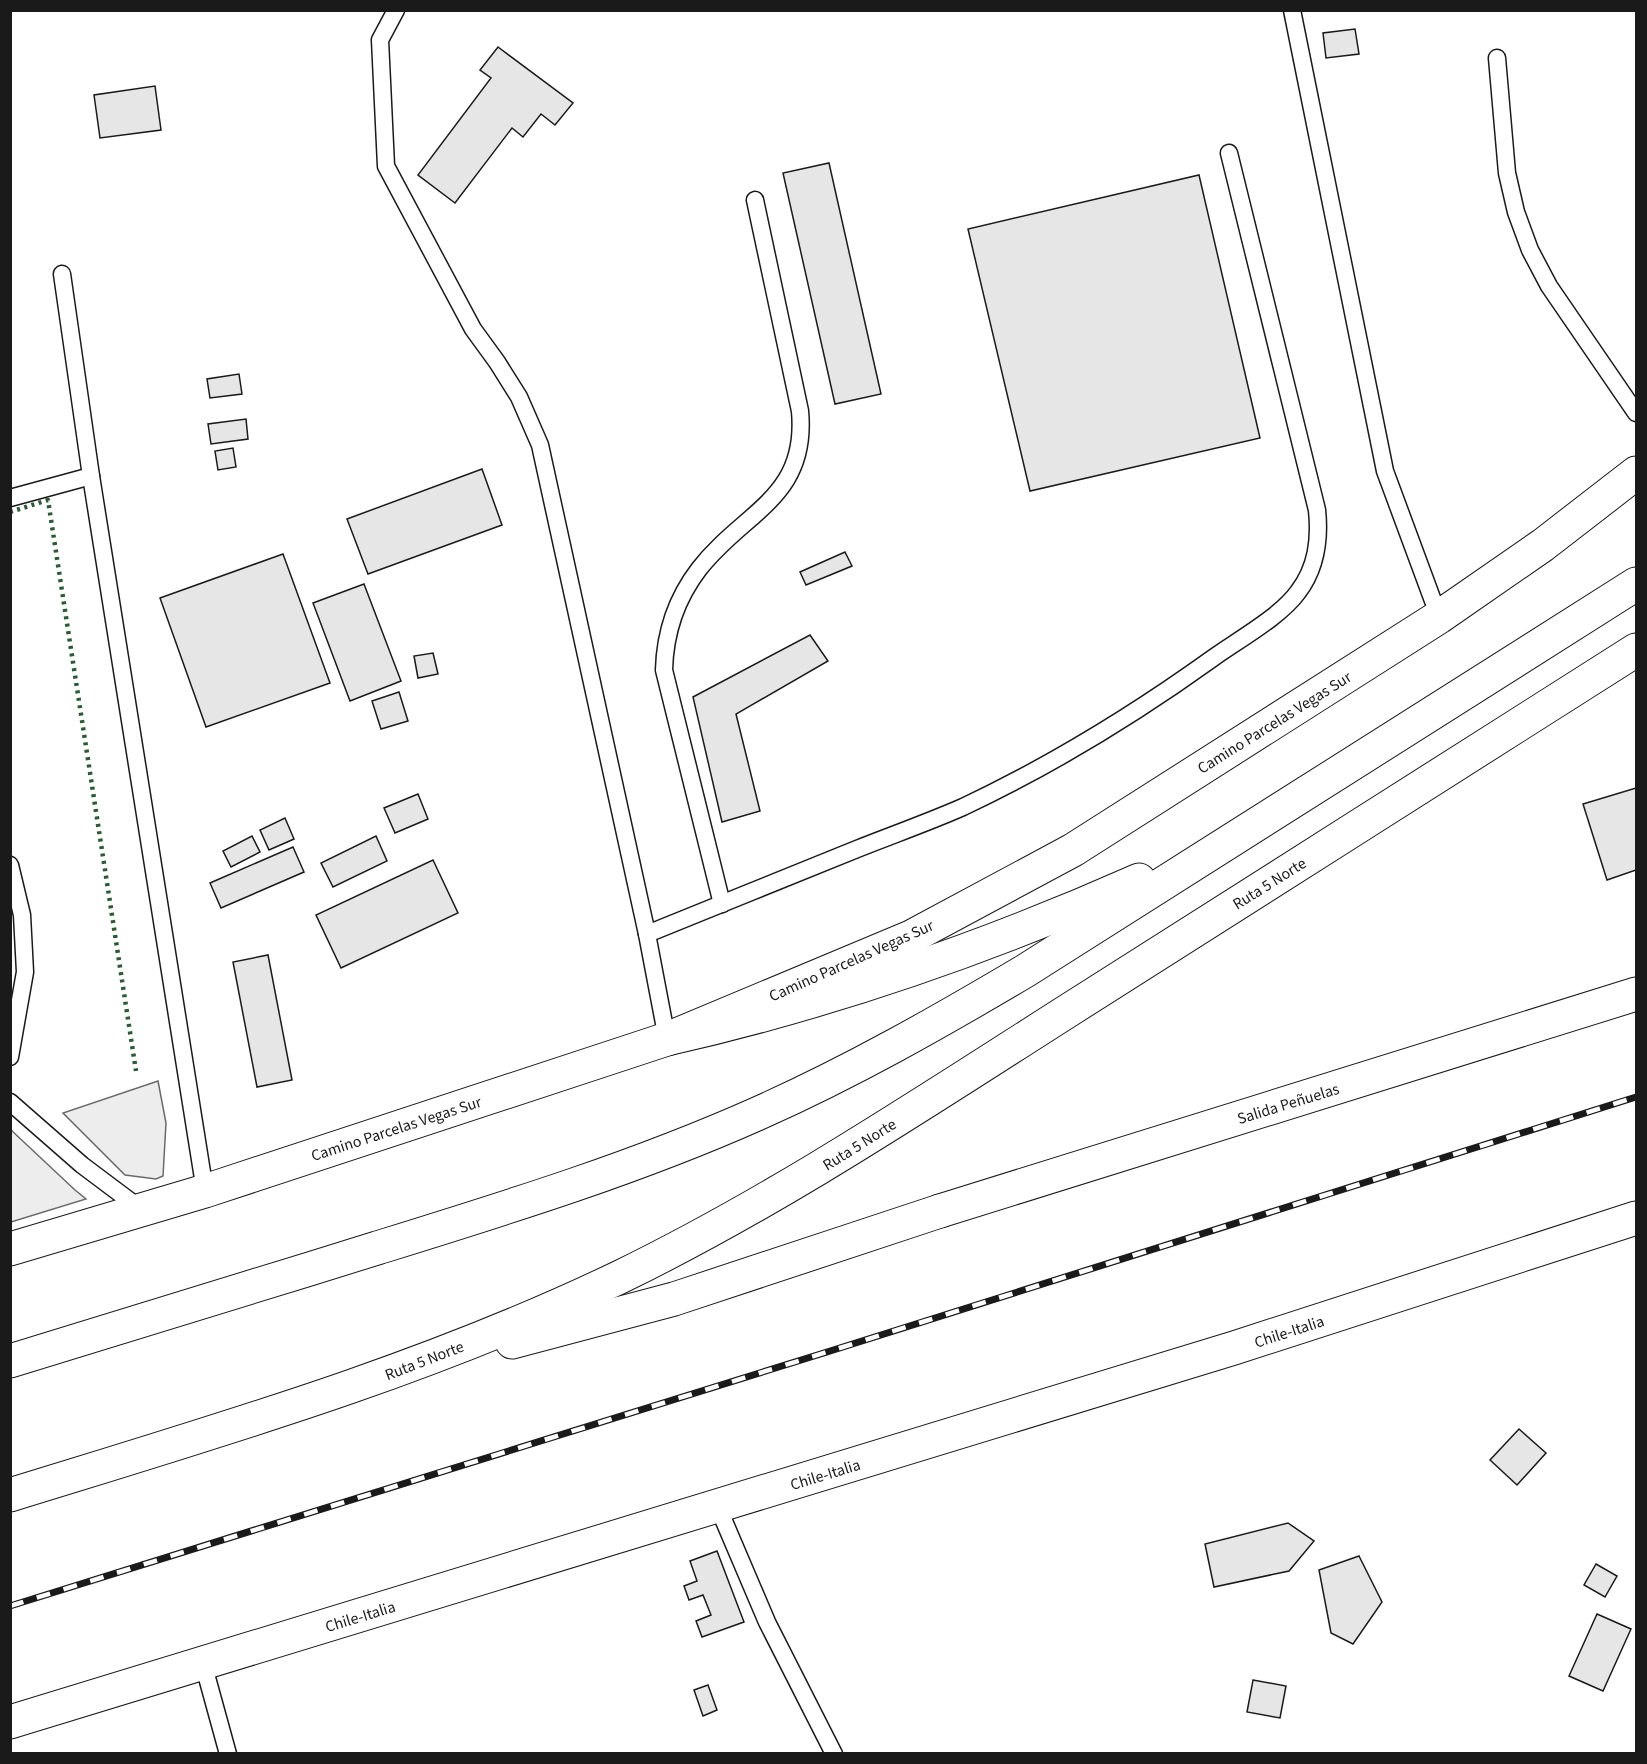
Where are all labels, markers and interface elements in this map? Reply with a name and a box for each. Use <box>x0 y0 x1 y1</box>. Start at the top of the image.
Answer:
street label: Camino Parcelas Vegas Sur <box>1193 666 1356 779</box>
street label: Ruta 5 Norte <box>1229 852 1311 915</box>
street label: Camino Parcelas Vegas Sur <box>766 914 938 1007</box>
street label: Salida Peñuelas <box>1235 1078 1342 1130</box>
street label: Camino Parcelas Vegas Sur <box>308 1091 485 1167</box>
street label: Ruta 5 Norte <box>819 1113 901 1176</box>
street label: Chile-Italia <box>1252 1310 1327 1354</box>
street label: Ruta 5 Norte <box>382 1336 467 1386</box>
street label: Chile-Italia <box>787 1454 863 1496</box>
street label: Chile-Italia <box>322 1596 398 1638</box>

